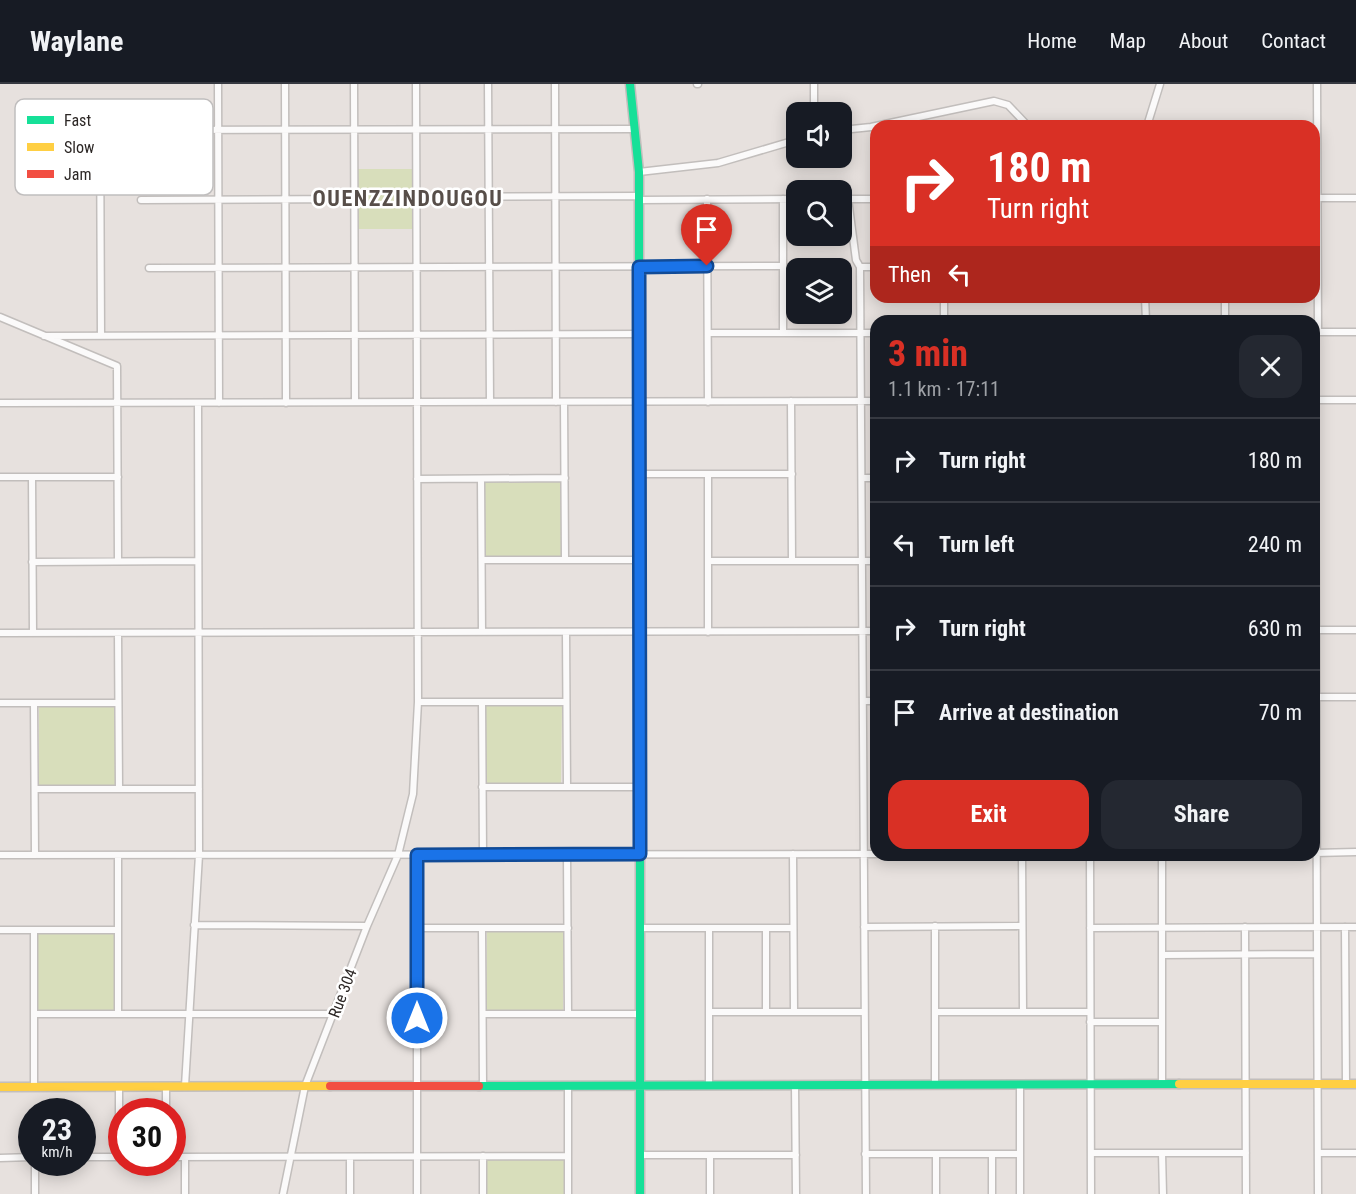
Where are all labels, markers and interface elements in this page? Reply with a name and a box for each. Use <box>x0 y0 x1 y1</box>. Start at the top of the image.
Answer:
text: Waylane <box>30 25 123 58</box>
text: Home <box>1027 29 1077 53</box>
text: Map <box>1110 29 1146 53</box>
text: About <box>1179 29 1228 53</box>
text: Contact <box>1261 29 1326 53</box>
legend <box>15 99 213 195</box>
map controls <box>786 102 852 324</box>
button: sound <box>786 102 852 168</box>
text: Fast <box>64 111 91 130</box>
text: Slow <box>64 138 94 157</box>
text: 180 m <box>987 143 1092 192</box>
icon: right <box>888 144 966 222</box>
text: Jam <box>64 165 91 184</box>
button: search <box>786 180 852 246</box>
district label: OUENZZINDOUGOU <box>313 186 503 211</box>
text: Turn right <box>987 193 1089 225</box>
pin <box>681 204 732 266</box>
icon: arrive <box>690 213 723 246</box>
button: layers <box>786 258 852 324</box>
icon: left <box>943 258 976 291</box>
text: Then <box>888 262 931 287</box>
text: 3 min <box>888 333 968 375</box>
button: close <box>1239 335 1302 398</box>
text: 1.1 km · 17:11 <box>888 377 1000 401</box>
icon: right <box>888 444 921 477</box>
text: Turn right <box>939 448 1026 473</box>
text: 180 m <box>1248 448 1302 473</box>
icon: left <box>888 528 921 561</box>
text: Turn left <box>939 532 1014 557</box>
text: 240 m <box>1248 532 1302 557</box>
icon: right <box>888 612 921 645</box>
text: Turn right <box>939 616 1026 641</box>
text: 630 m <box>1248 616 1302 641</box>
icon: arrive <box>888 696 921 729</box>
text: Arrive at destination <box>939 700 1119 725</box>
text: 70 m <box>1259 700 1302 725</box>
button: Exit <box>888 780 1089 849</box>
button: Share <box>1101 780 1302 849</box>
street label: Rue 304 <box>324 966 361 1020</box>
position arrow <box>385 986 449 1050</box>
speed limit sign: 30 <box>108 1098 186 1176</box>
text: 23 <box>42 1112 72 1147</box>
text: km/h <box>42 1143 72 1161</box>

